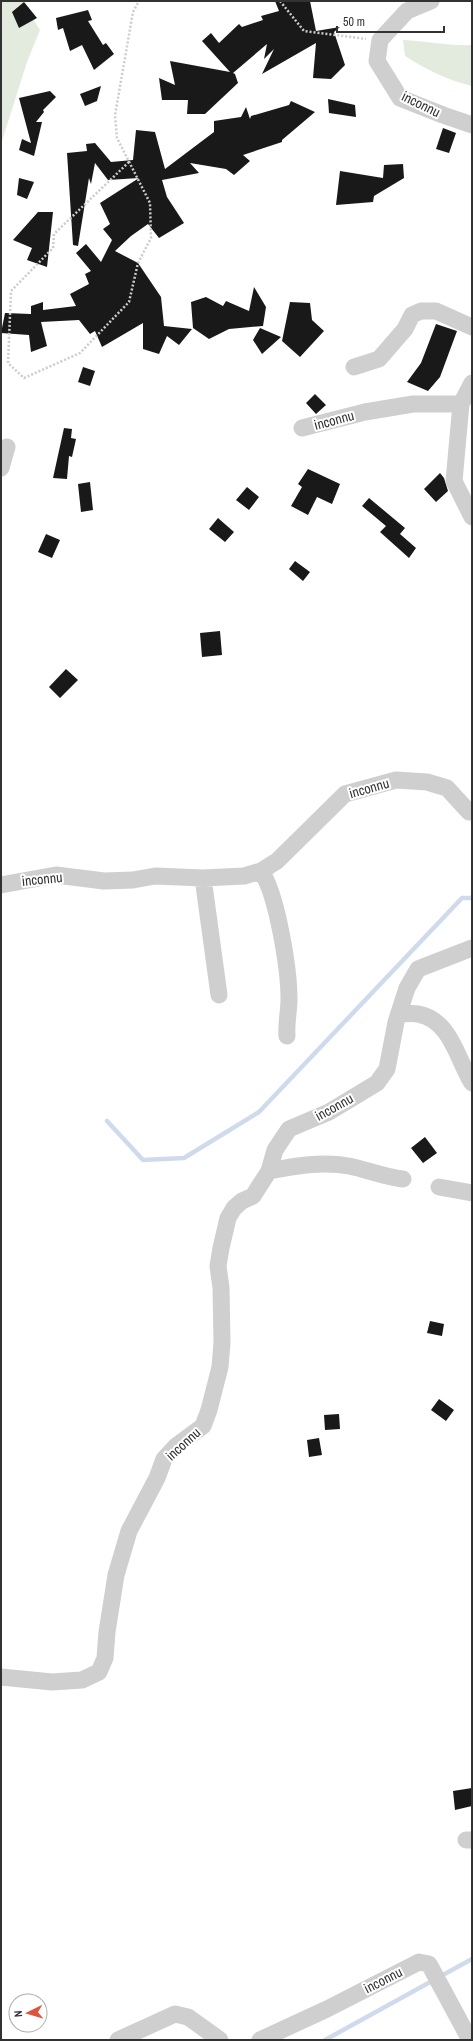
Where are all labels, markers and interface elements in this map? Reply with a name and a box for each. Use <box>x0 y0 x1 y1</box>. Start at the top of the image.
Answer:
scale bar <box>337 8 444 34</box>
text: 50 m <box>343 14 365 30</box>
street label: inconnu <box>399 87 443 121</box>
street label: inconnu <box>312 406 356 434</box>
street label: inconnu <box>347 774 391 802</box>
street label: inconnu <box>21 868 63 890</box>
street label: inconnu <box>312 1089 356 1125</box>
street label: inconnu <box>162 1424 204 1464</box>
street label: inconnu <box>361 1963 405 1997</box>
north arrow <box>8 1993 48 2033</box>
text: N <box>11 2010 25 2018</box>

